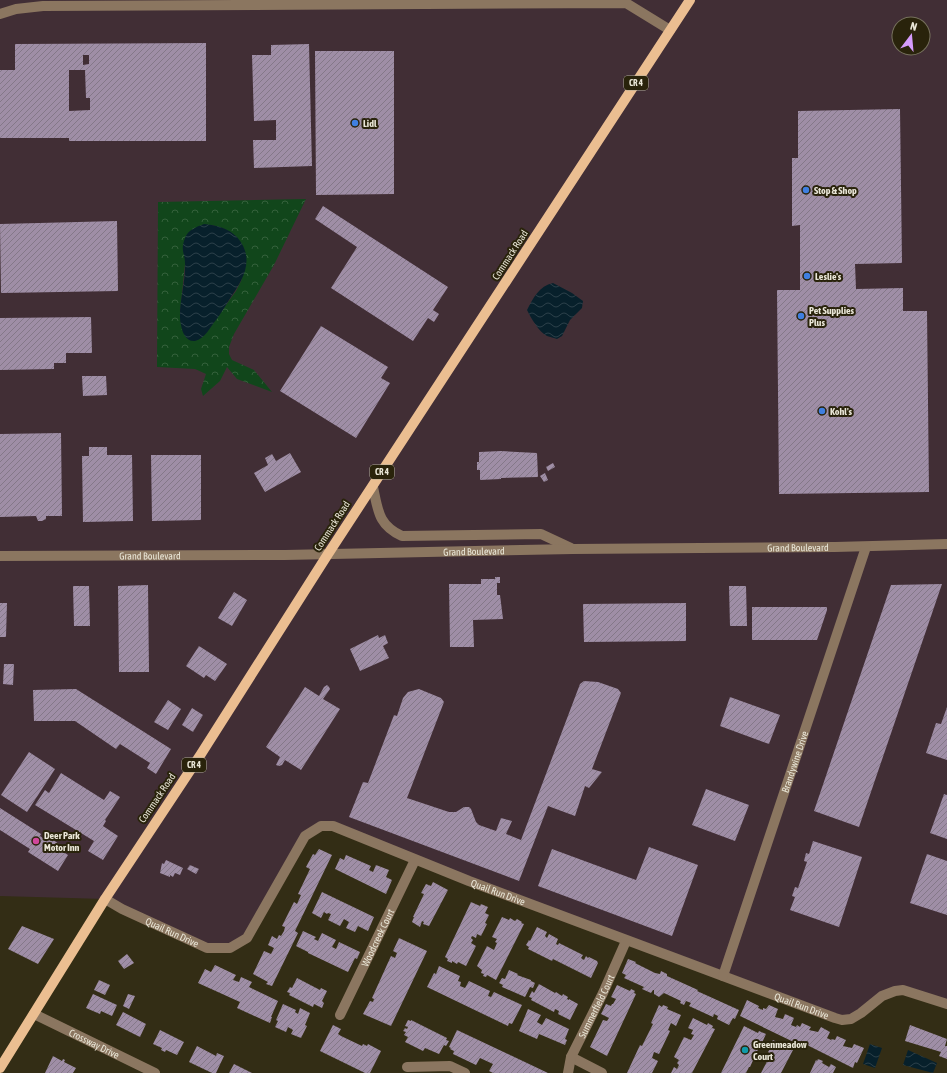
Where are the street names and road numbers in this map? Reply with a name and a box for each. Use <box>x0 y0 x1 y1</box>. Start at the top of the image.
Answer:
road number: CR 4 <box>624 76 648 90</box>
street label: Commack Road <box>490 228 530 282</box>
road number: CR 4 <box>370 465 394 479</box>
street label: Commack Road <box>312 499 352 553</box>
street label: Grand Boulevard <box>767 542 829 553</box>
street label: Grand Boulevard <box>443 545 505 557</box>
street label: Grand Boulevard <box>119 550 181 561</box>
street label: Brandywine Drive <box>779 729 810 794</box>
road number: CR 4 <box>182 758 206 772</box>
street label: Commack Road <box>137 771 178 825</box>
street label: Quail Run Drive <box>469 877 527 907</box>
street label: Woodcreek Court <box>359 907 396 968</box>
street label: Quail Run Drive <box>144 915 201 949</box>
street label: Summerfield Court <box>576 973 616 1040</box>
street label: Quail Run Drive <box>773 990 831 1021</box>
street label: Crossway Drive <box>67 1026 122 1060</box>

